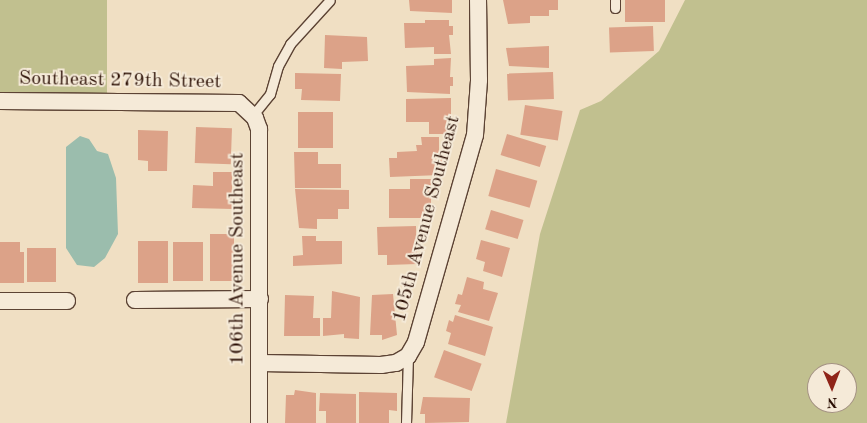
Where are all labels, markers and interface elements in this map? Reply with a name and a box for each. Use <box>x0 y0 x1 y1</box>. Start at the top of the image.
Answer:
street label: Southeast 279th Street <box>19 67 221 95</box>
street label: 105th Avenue Southeast <box>388 113 466 325</box>
street label: 106th Avenue Southeast <box>226 152 250 366</box>
north arrow <box>807 363 857 413</box>
text: N <box>827 395 838 409</box>

